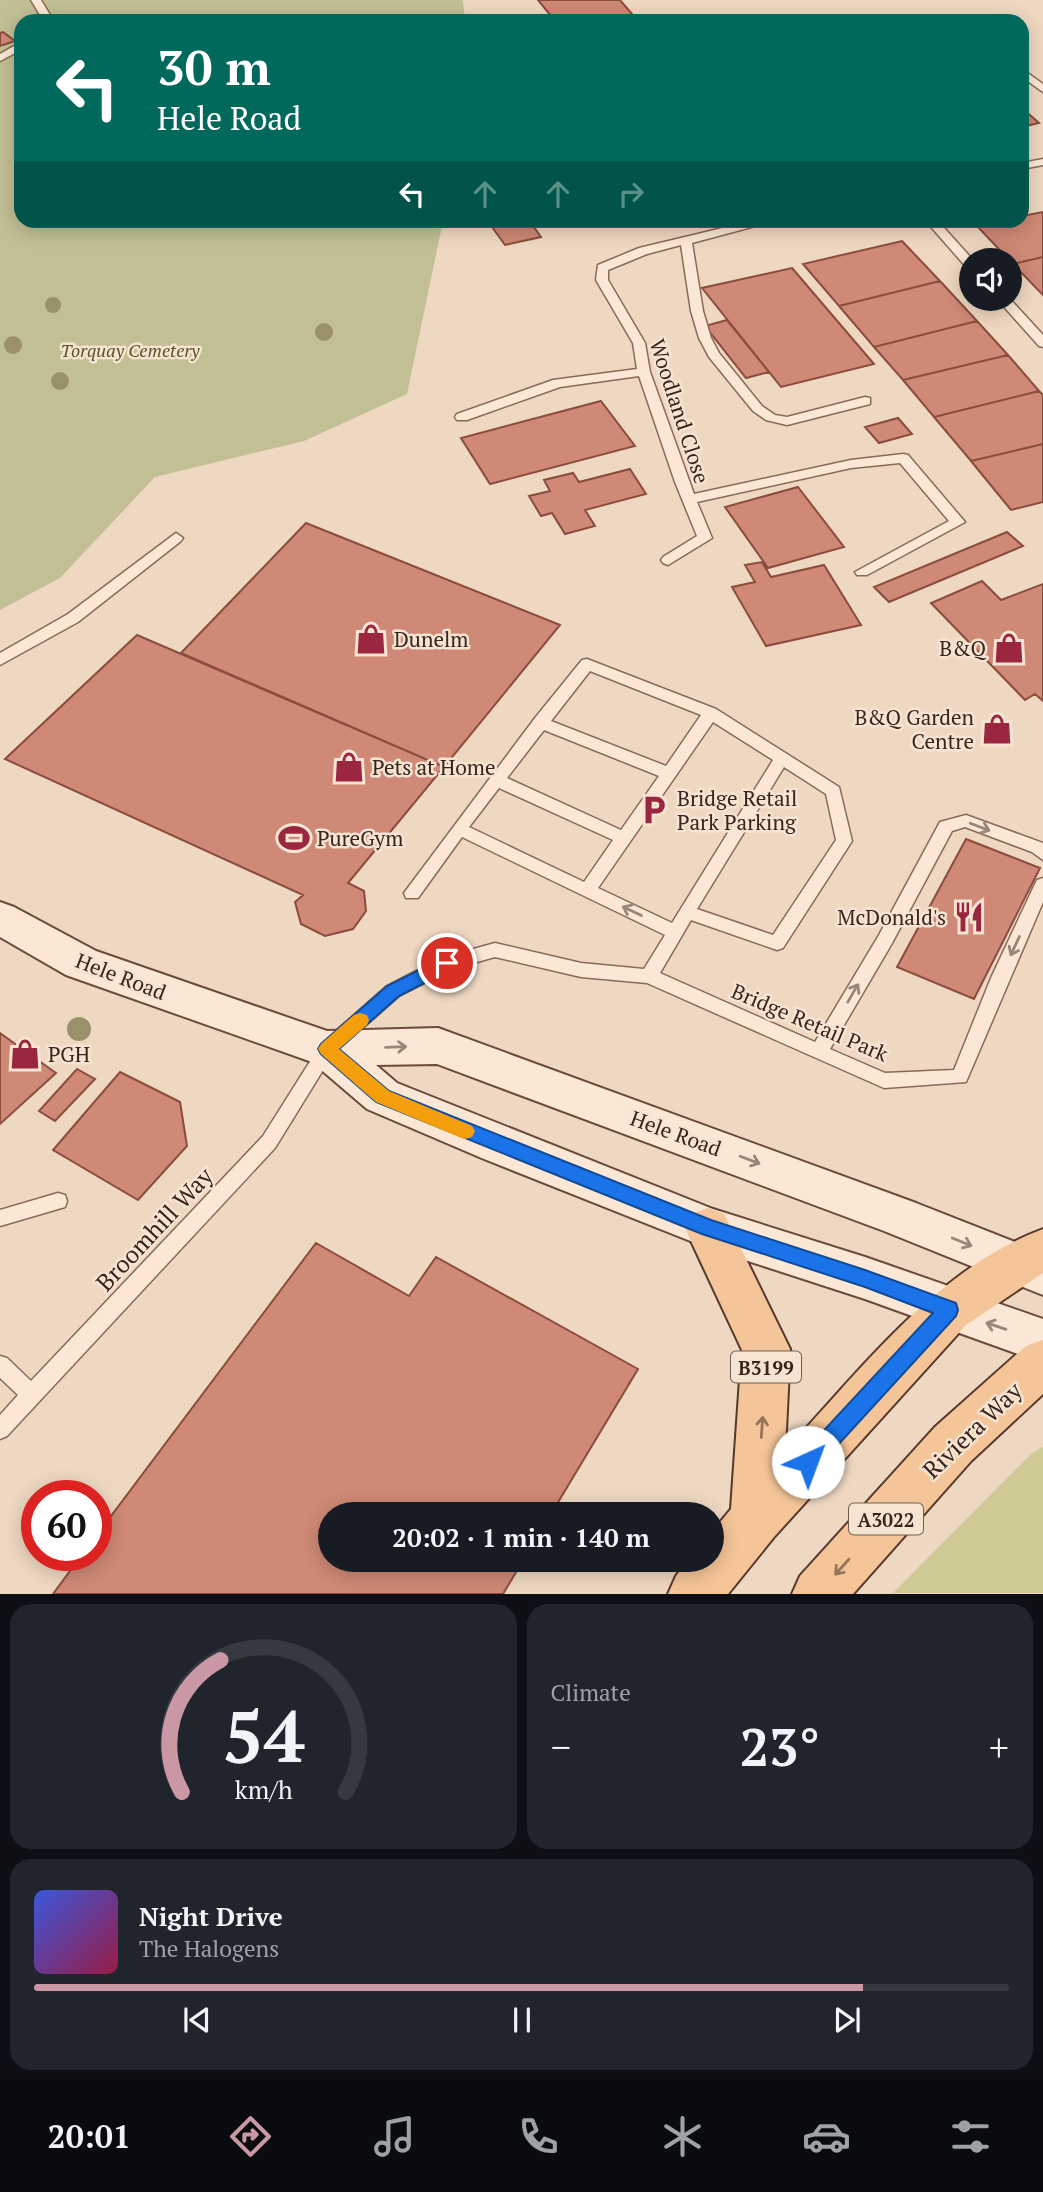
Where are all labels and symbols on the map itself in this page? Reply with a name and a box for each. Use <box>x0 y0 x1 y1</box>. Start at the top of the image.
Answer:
street label: Woodland Close <box>643 335 717 487</box>
park label: Torquay Cemetery <box>61 338 200 362</box>
shop icon: Dunelm <box>354 622 388 656</box>
place label: Dunelm <box>394 625 468 653</box>
shop icon: B&Q <box>992 631 1026 665</box>
place label: B&Q <box>939 634 986 662</box>
place label: B&Q Garden Centre <box>854 703 975 755</box>
shop icon: B&Q Garden Centre <box>980 712 1014 746</box>
shop icon: Pets at Home <box>332 750 366 784</box>
place label: Pets at Home <box>372 753 496 781</box>
place label: Bridge Retail Park Parking <box>677 784 797 836</box>
parking icon: Bridge Retail Park Parking <box>637 793 671 827</box>
sports icon: PureGym <box>277 821 311 855</box>
one-way arrow <box>969 821 991 834</box>
place label: PureGym <box>317 824 403 852</box>
restaurant icon: McDonald's <box>952 900 986 934</box>
place label: McDonald's <box>837 903 946 931</box>
one-way arrow <box>622 904 643 918</box>
pin <box>417 933 477 993</box>
one-way arrow <box>1007 935 1021 956</box>
street label: Hele Road <box>72 946 171 1006</box>
street label: Bridge Retail Park <box>728 976 893 1068</box>
one-way arrow <box>846 984 860 1004</box>
shop icon: PGH <box>8 1037 42 1071</box>
place label: PGH <box>48 1040 90 1068</box>
one-way arrow <box>384 1040 407 1054</box>
street label: Hele Road <box>627 1104 726 1162</box>
one-way arrow <box>738 1155 760 1167</box>
street label: Broomhill Way <box>88 1160 220 1298</box>
one-way arrow <box>950 1236 972 1249</box>
one-way arrow <box>985 1318 1007 1331</box>
road number: B3199 <box>731 1352 801 1382</box>
street label: Riviera Way <box>915 1374 1029 1485</box>
one-way arrow <box>756 1416 769 1439</box>
position arrow <box>771 1425 845 1499</box>
speed limit sign: 60 <box>21 1480 112 1571</box>
road number: A3022 <box>849 1504 923 1534</box>
one-way arrow <box>833 1558 850 1575</box>

